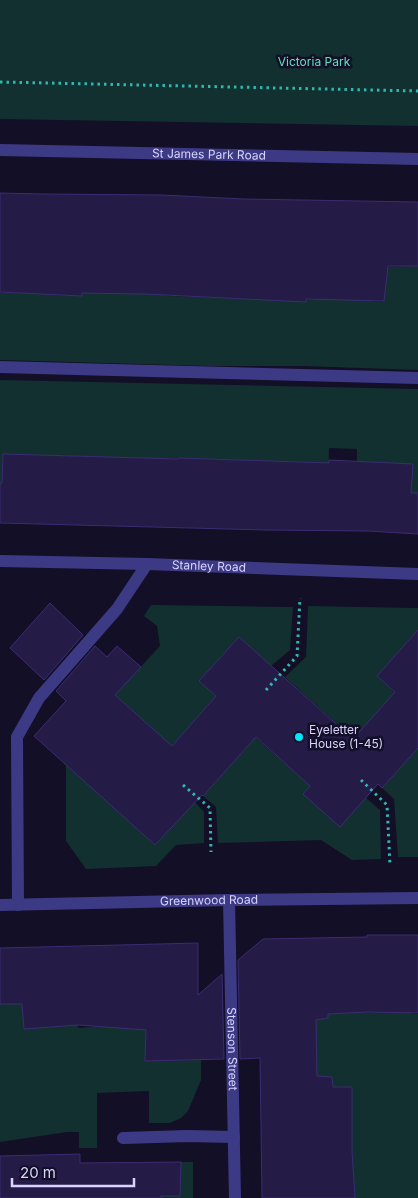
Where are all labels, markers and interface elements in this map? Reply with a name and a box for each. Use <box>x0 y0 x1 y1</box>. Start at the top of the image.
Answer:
park label: Victoria Park <box>278 54 351 69</box>
street label: St James Park Road <box>152 145 266 163</box>
street label: Stanley Road <box>172 557 246 575</box>
place label: Eyeletter House (1-45) <box>309 722 383 751</box>
marker: Eyeletter House (1-45) <box>293 731 305 743</box>
street label: Greenwood Road <box>160 892 258 909</box>
street label: Stenson Street <box>224 1007 241 1091</box>
scale bar <box>12 1156 135 1188</box>
text: 20 m <box>20 1163 56 1182</box>

